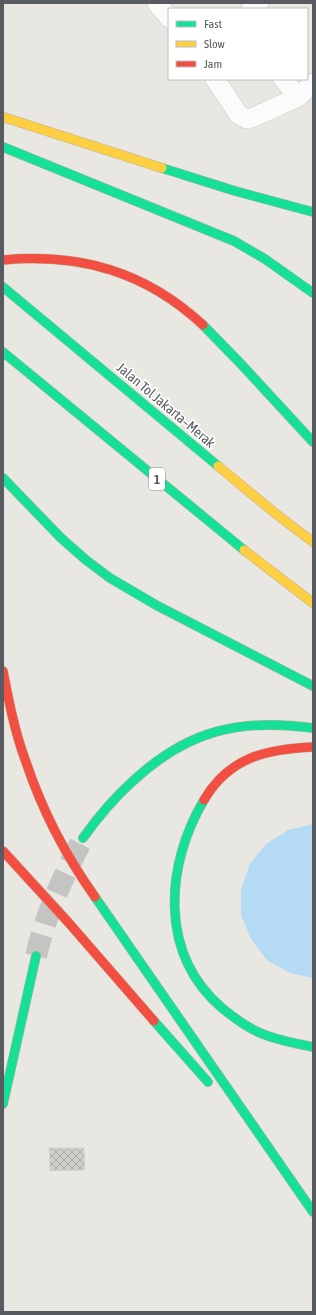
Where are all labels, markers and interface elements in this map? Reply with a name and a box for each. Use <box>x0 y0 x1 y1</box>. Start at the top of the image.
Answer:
legend <box>168 8 308 80</box>
text: Fast <box>204 17 222 31</box>
text: Slow <box>204 37 225 51</box>
text: Jam <box>204 57 222 71</box>
street label: Jalan Tol Jakarta–Merak <box>114 359 218 451</box>
road number: 1 <box>149 468 165 490</box>

